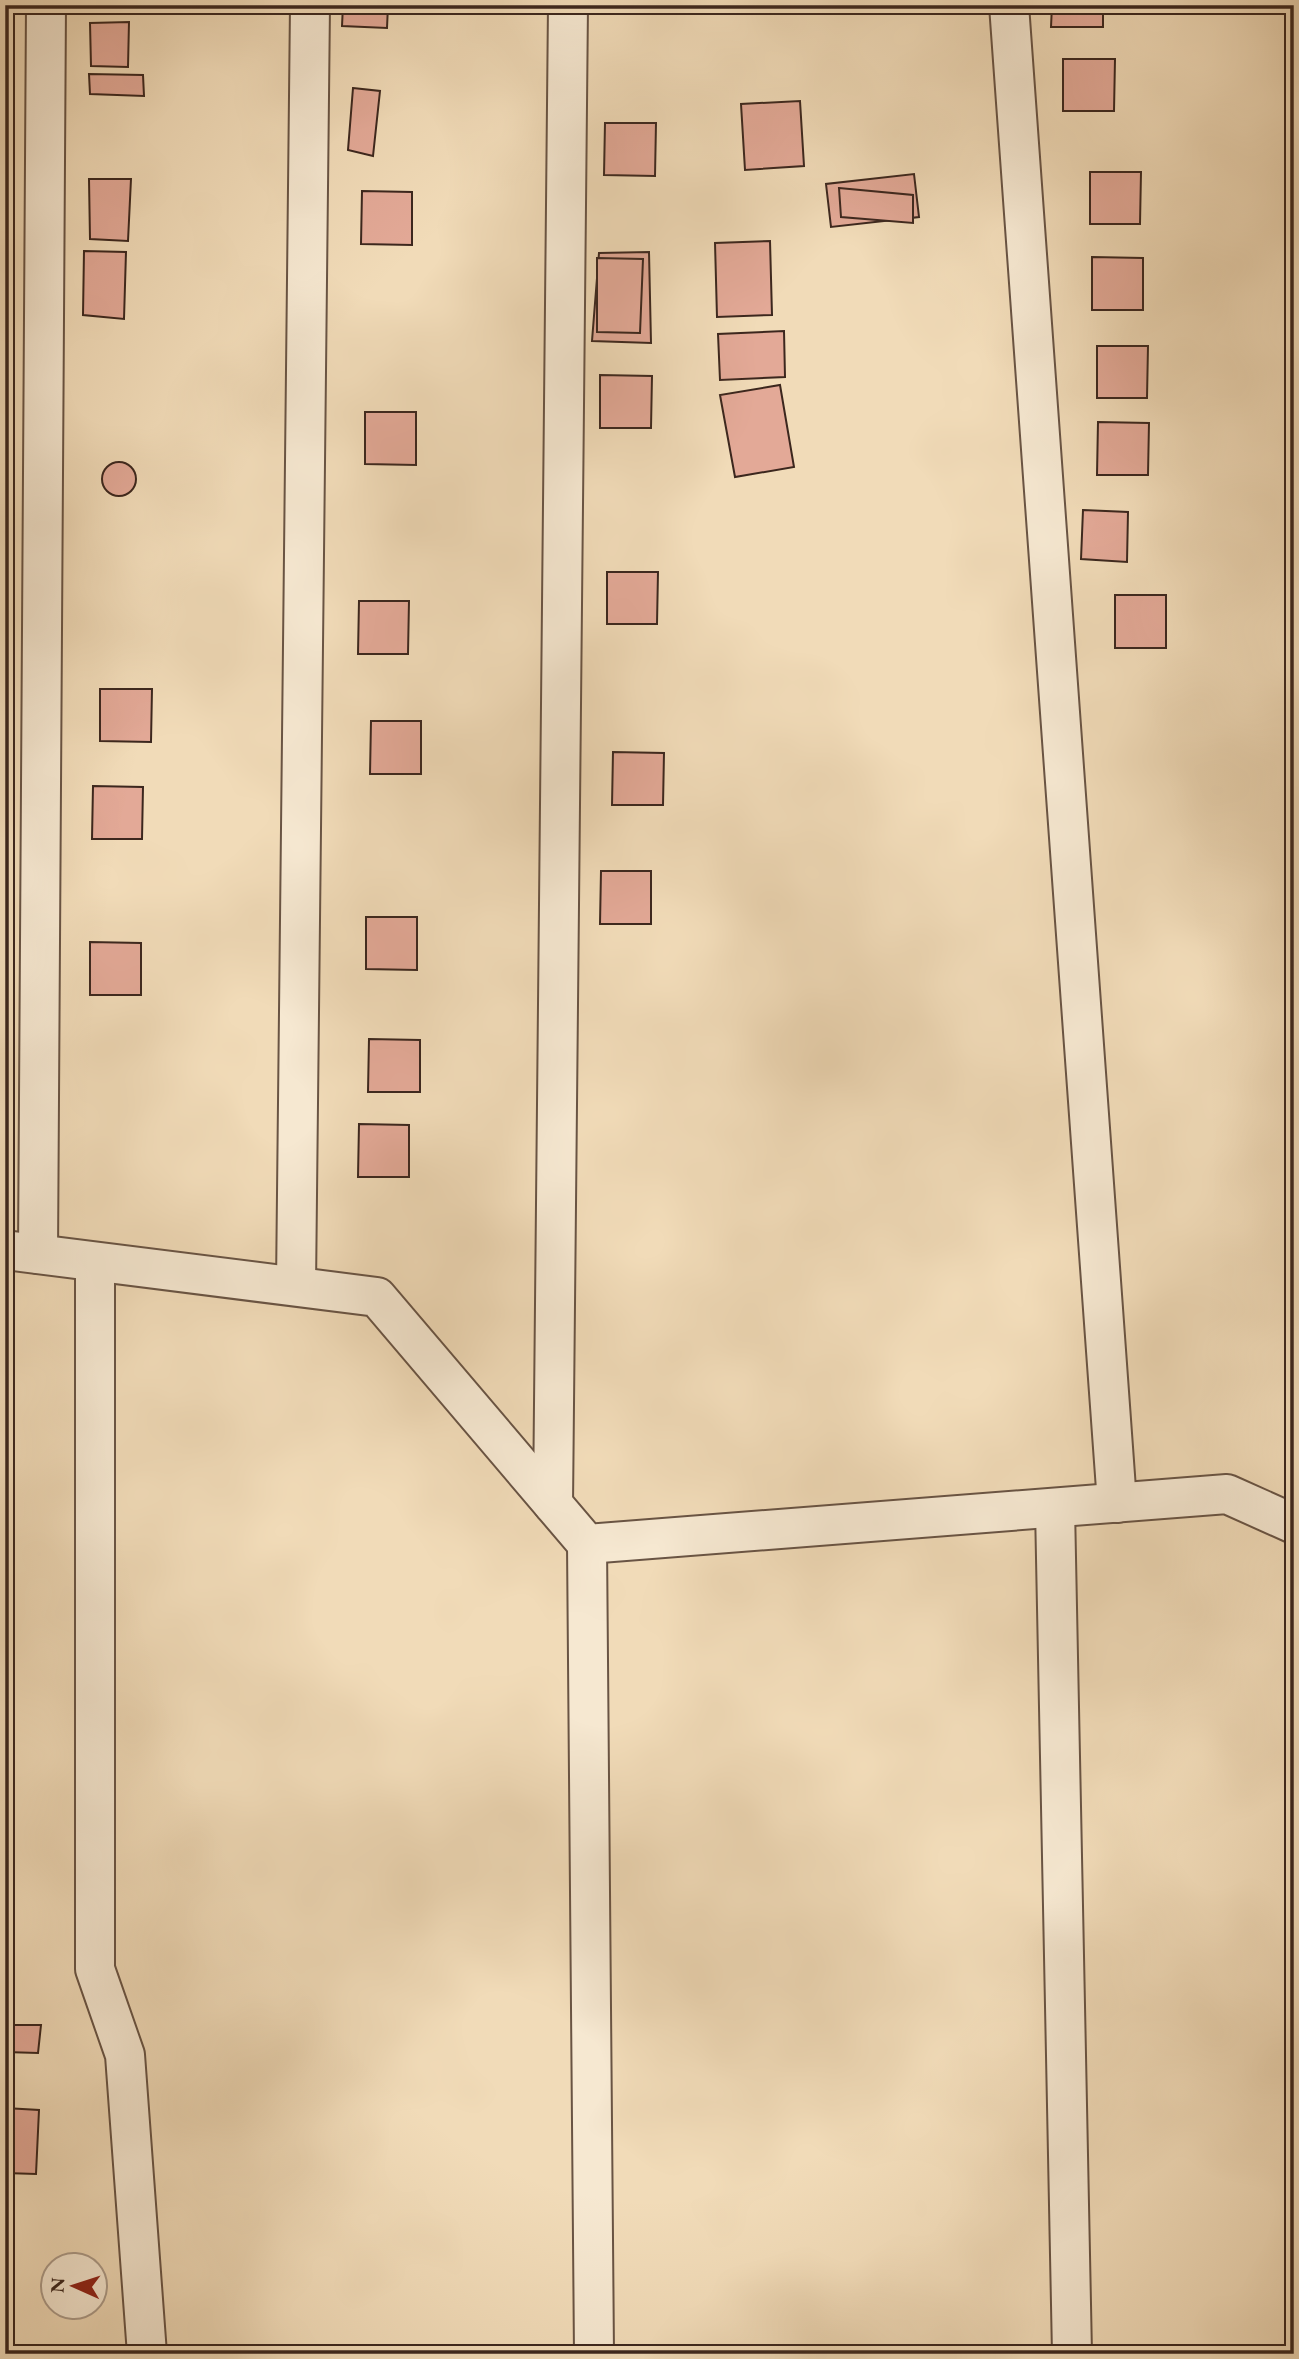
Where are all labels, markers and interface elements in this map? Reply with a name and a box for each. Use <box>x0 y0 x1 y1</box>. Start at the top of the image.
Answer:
north arrow <box>38 2250 108 2320</box>
text: N <box>45 2276 70 2293</box>

